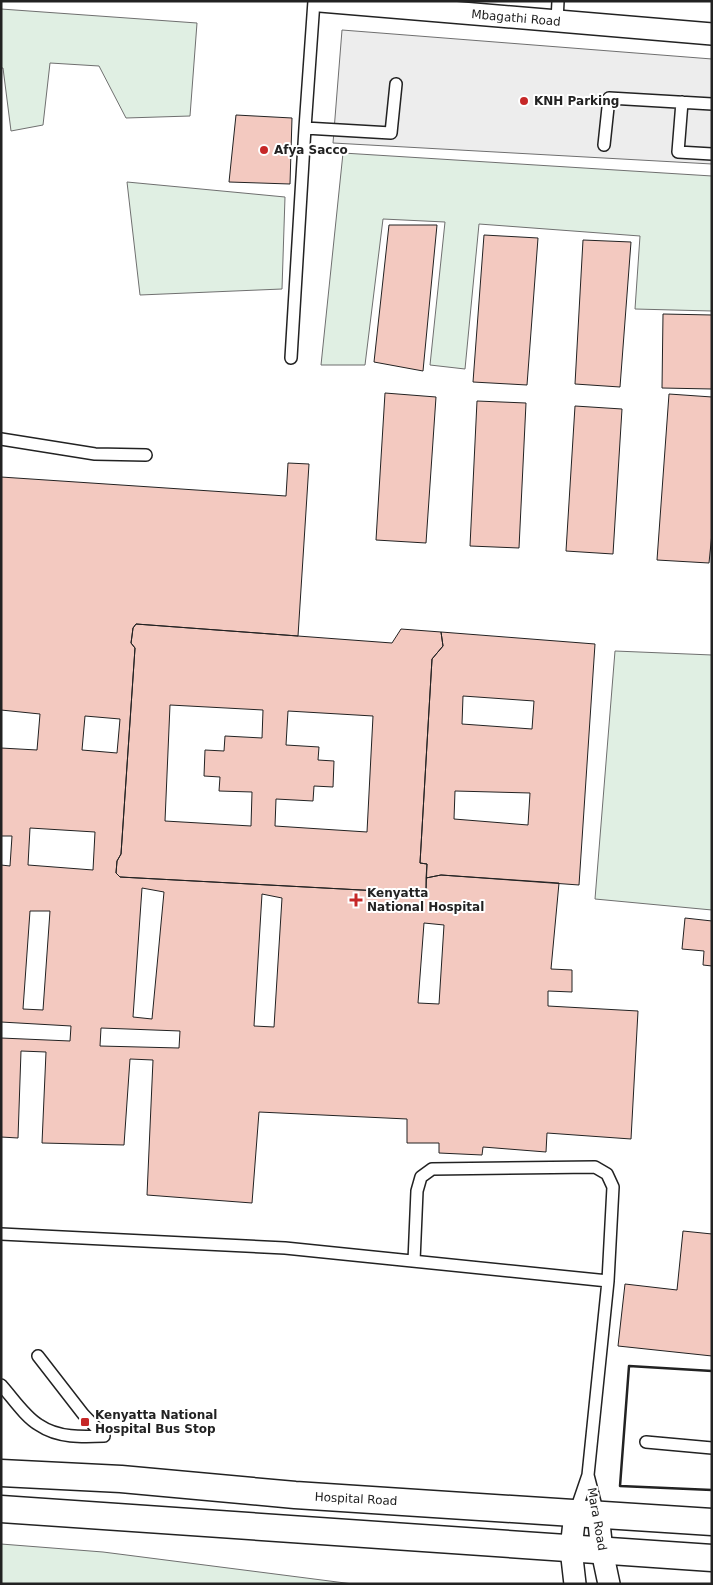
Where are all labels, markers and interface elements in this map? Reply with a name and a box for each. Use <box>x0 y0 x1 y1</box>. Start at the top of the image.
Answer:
street label: Mbagathi Road <box>471 7 561 29</box>
place label: KNH Parking <box>534 94 619 108</box>
marker: KNH Parking <box>518 95 530 107</box>
place label: Afya Sacco <box>274 143 348 157</box>
marker: Afya Sacco <box>258 144 270 156</box>
place label: Kenyatta National Hospital <box>367 886 484 914</box>
marker: Kenyatta National Hospital <box>349 893 363 907</box>
place label: Kenyatta National Hospital Bus Stop <box>95 1408 217 1436</box>
marker: Kenyatta National Hospital Bus Stop <box>79 1416 91 1428</box>
street label: Mara Road <box>585 1486 609 1552</box>
street label: Hospital Road <box>314 1490 398 1508</box>

